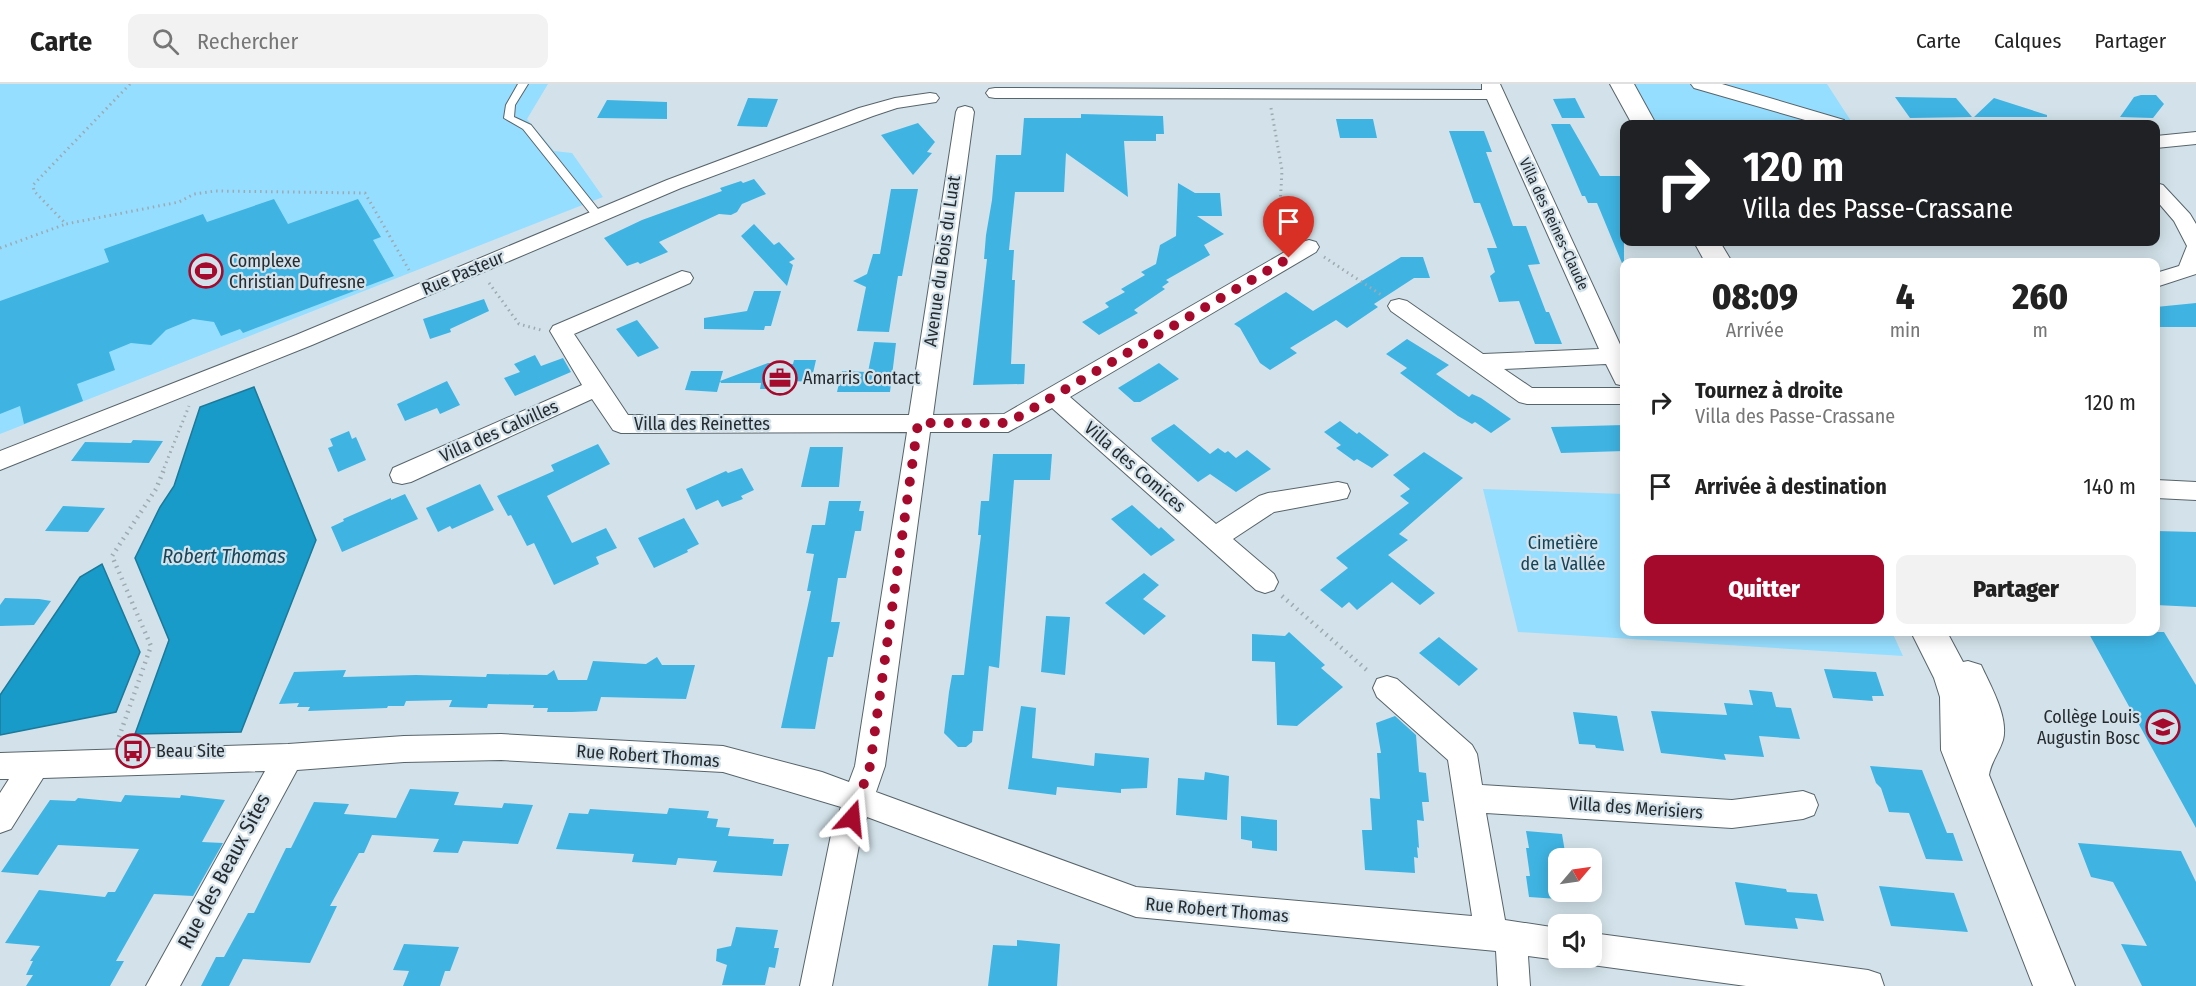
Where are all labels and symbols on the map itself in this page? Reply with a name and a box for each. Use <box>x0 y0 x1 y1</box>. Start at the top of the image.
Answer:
street label: Villa des Reines-Claude <box>1515 155 1593 293</box>
street label: Avenue du Bois du Luat <box>919 174 965 348</box>
pin <box>1263 196 1314 258</box>
street label: Rue Pasteur <box>418 246 508 300</box>
place label: Complexe Christian Dufresne <box>229 250 365 293</box>
sports icon: Complexe Christian Dufresne <box>188 253 224 289</box>
office icon: Amarris Contact <box>762 360 798 396</box>
place label: Amarris Contact <box>803 367 920 389</box>
street label: Villa des Calvilles <box>436 395 562 467</box>
street label: Villa des Reinettes <box>634 413 770 435</box>
street label: Villa des Comices <box>1080 417 1190 517</box>
park label: Cimetière de la Vallée <box>1521 532 1605 575</box>
water label: Robert Thomas <box>162 544 286 568</box>
place label: Collège Louis Augustin Bosc <box>2037 706 2140 749</box>
school or university icon: Collège Louis Augustin Bosc <box>2145 709 2181 745</box>
bus stop icon: Beau Site <box>115 733 151 769</box>
place label: Beau Site <box>156 740 225 762</box>
street label: Rue Robert Thomas <box>576 740 721 772</box>
position arrow <box>820 786 884 850</box>
street label: Rue des Beaux Sites <box>172 789 276 953</box>
street label: Villa des Merisiers <box>1568 792 1704 824</box>
north arrow <box>1548 848 1602 902</box>
street label: Rue Robert Thomas <box>1144 893 1290 927</box>

